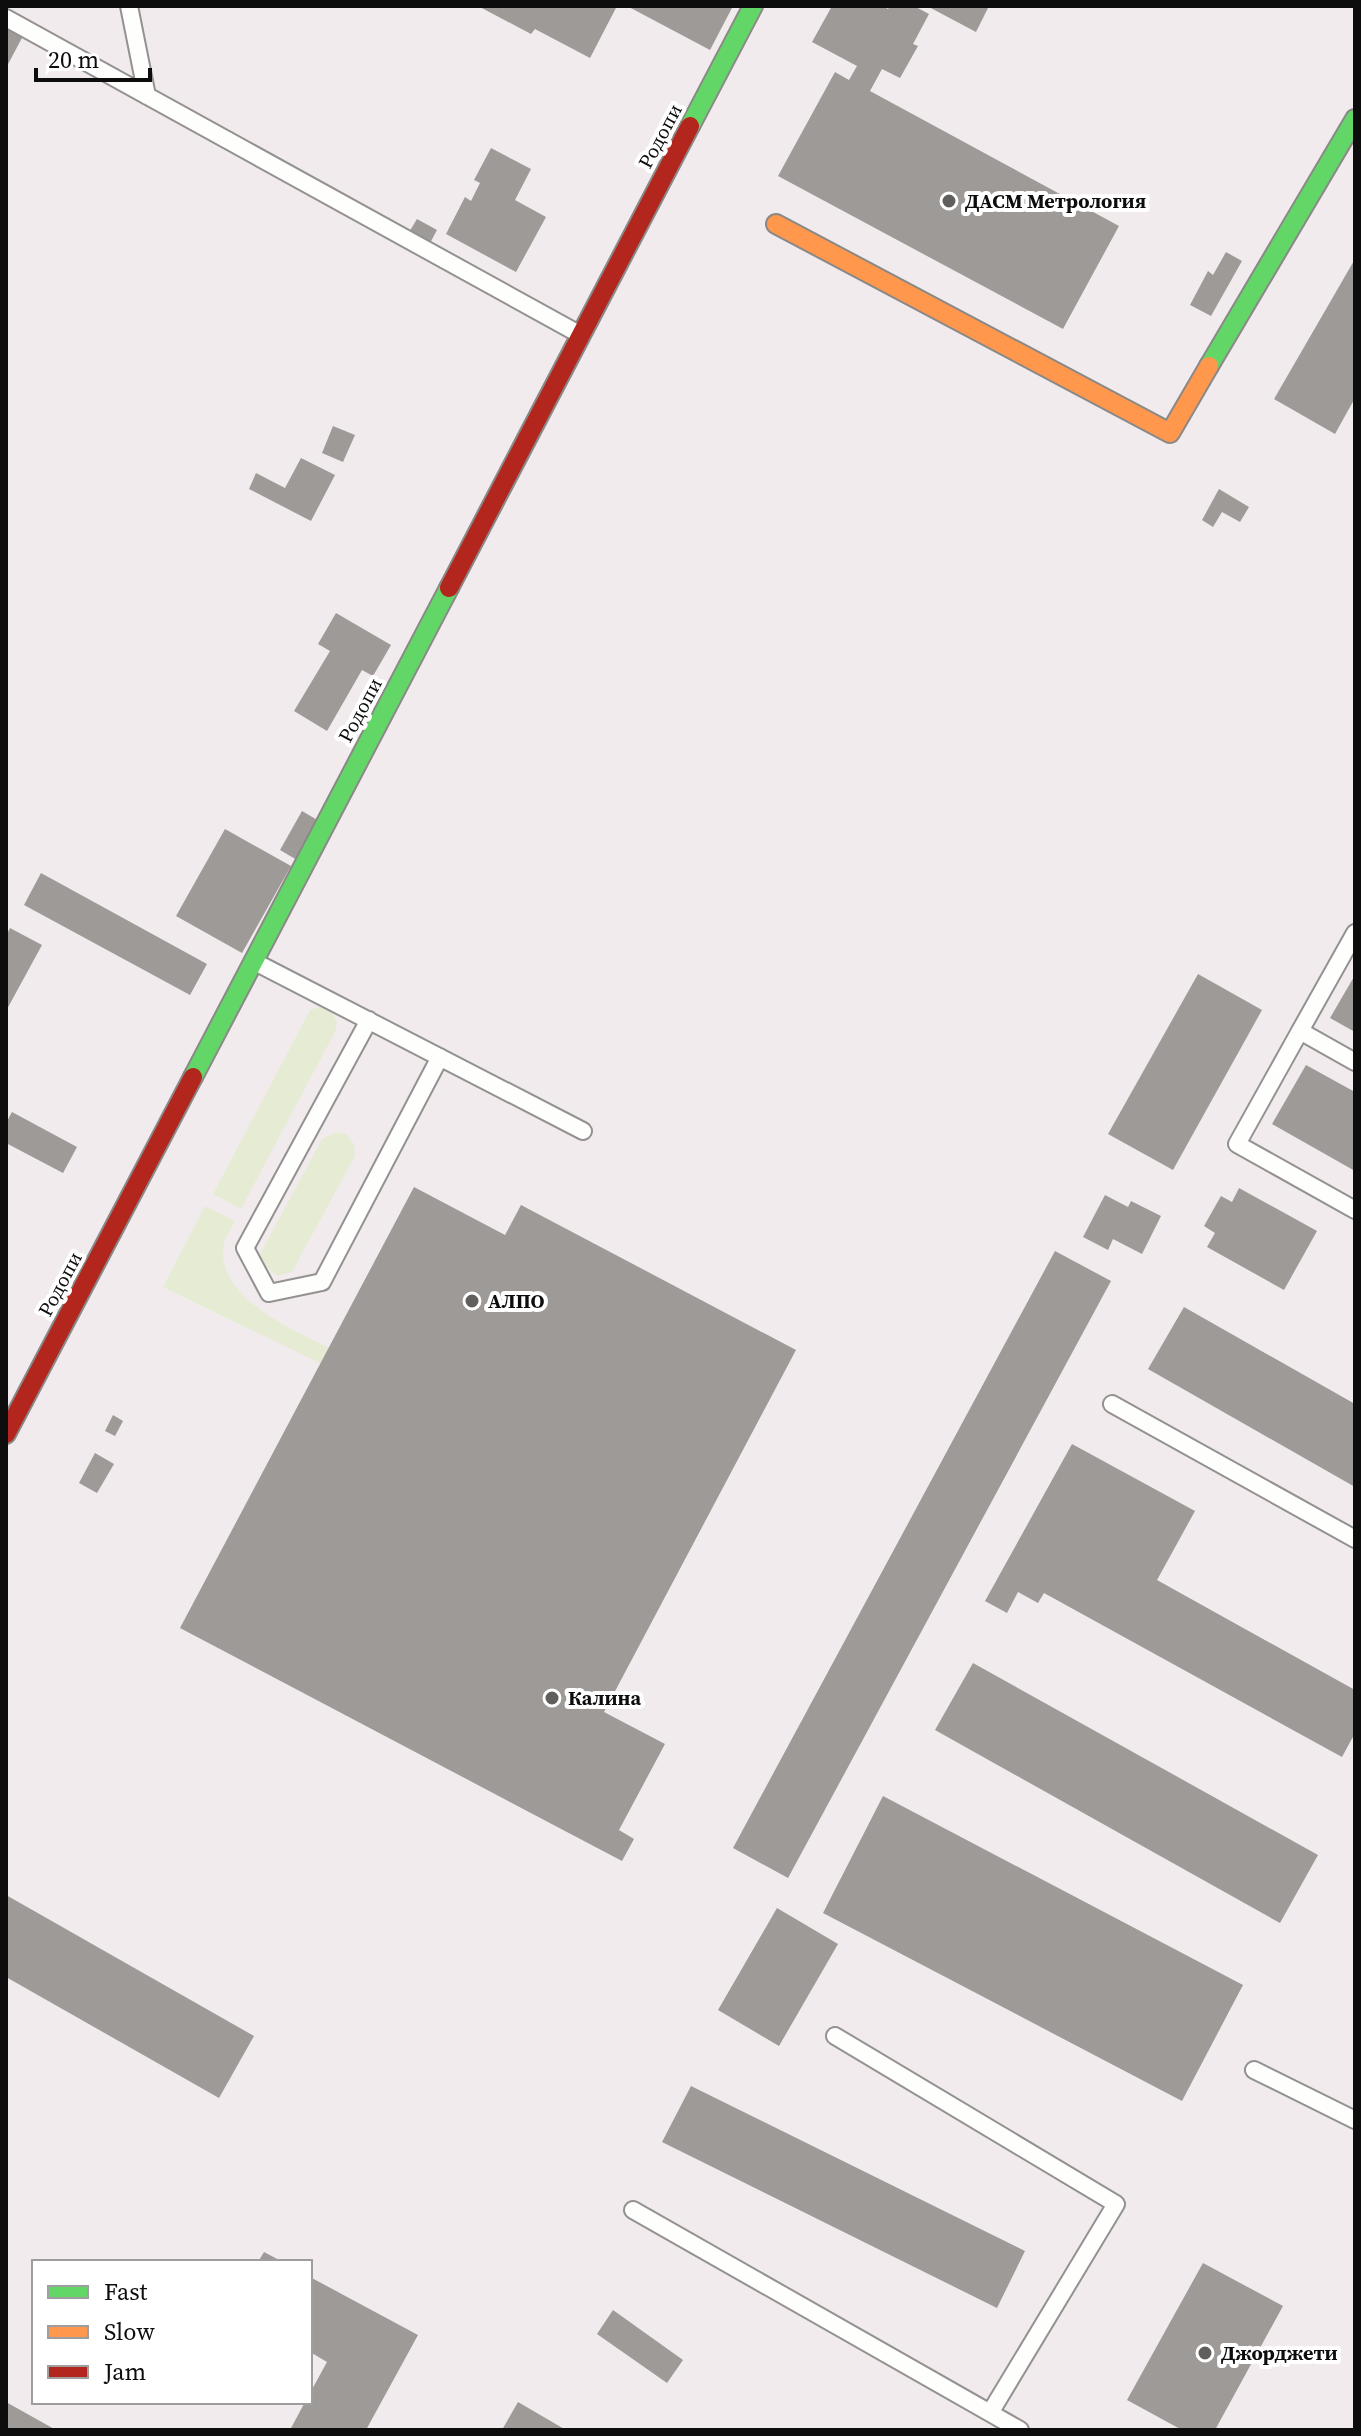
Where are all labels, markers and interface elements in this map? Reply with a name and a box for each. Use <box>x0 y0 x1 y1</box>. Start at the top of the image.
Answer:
scale bar <box>36 32 150 82</box>
text: 20 m <box>48 43 99 76</box>
street label: Родопи <box>631 99 689 173</box>
place label: ДАСМ Метрология <box>965 187 1146 215</box>
marker: ДАСМ Метрология <box>940 192 958 210</box>
street label: Родопи <box>331 673 389 747</box>
street label: Родопи <box>31 1247 89 1321</box>
place label: АЛПО <box>488 1287 545 1315</box>
marker: АЛПО <box>463 1292 481 1310</box>
place label: Калина <box>568 1684 641 1712</box>
marker: Калина <box>543 1689 561 1707</box>
legend <box>32 2260 312 2404</box>
text: Fast <box>104 2275 148 2308</box>
text: Slow <box>104 2315 155 2348</box>
place label: Джорджети <box>1221 2339 1338 2367</box>
marker: Джорджети <box>1196 2344 1214 2362</box>
text: Jam <box>103 2355 146 2388</box>

